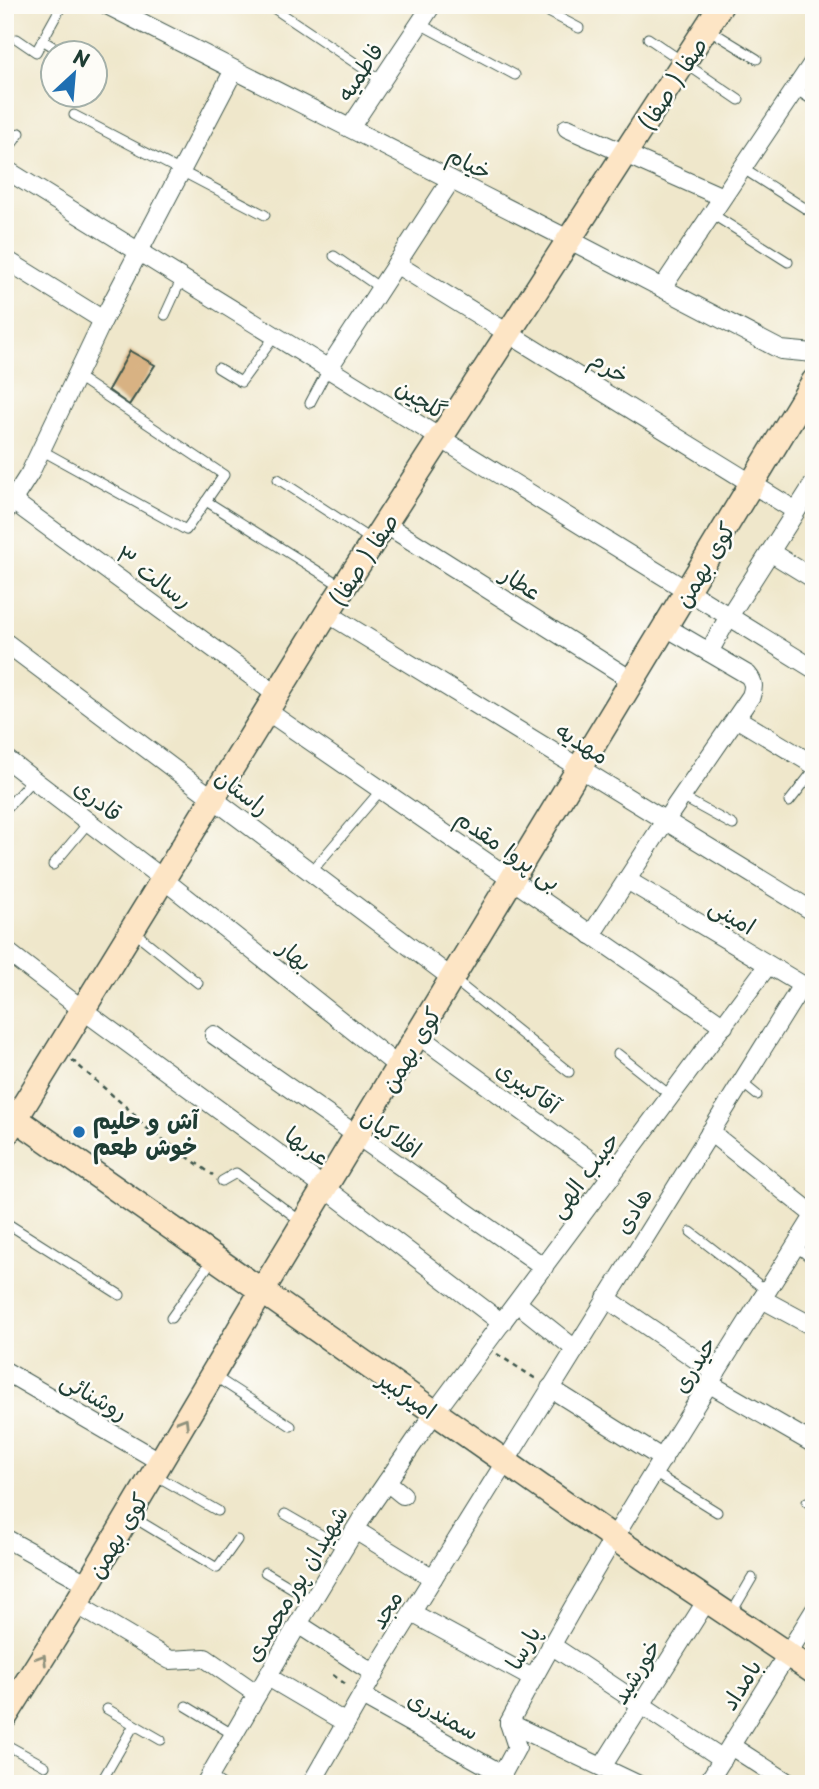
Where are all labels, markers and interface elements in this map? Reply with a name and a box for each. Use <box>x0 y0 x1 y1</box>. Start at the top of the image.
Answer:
street label: صفا ( صفا) <box>629 30 715 136</box>
street label: فاطمیه <box>327 35 391 107</box>
north arrow <box>38 38 108 108</box>
text: N <box>69 42 95 74</box>
street label: خیام <box>441 136 498 190</box>
street label: خرم <box>583 340 637 392</box>
street label: گلچین <box>390 369 454 427</box>
street label: صفا ( صفا) <box>320 506 406 612</box>
street label: کوی بهمن <box>665 514 743 614</box>
street label: رسالت ۳ <box>109 536 201 616</box>
street label: عطار <box>493 555 549 608</box>
street label: مهدیه <box>549 712 617 772</box>
street label: راستان <box>208 759 278 823</box>
street label: قادری <box>67 769 131 829</box>
street label: بی پروا مقدم <box>448 800 569 900</box>
street label: امینی <box>703 887 763 943</box>
street label: بهار <box>270 928 321 979</box>
street label: کوی بهمن <box>371 999 449 1099</box>
street label: آقاکبیری <box>490 1051 570 1122</box>
street label: افلاکیان <box>354 1098 430 1166</box>
place label: آش و حلیم خوش طعم <box>93 1102 200 1165</box>
street label: عربها <box>278 1116 338 1174</box>
street label: حبیب الهی <box>539 1123 627 1225</box>
marker: آش و حلیم خوش طعم <box>71 1124 87 1140</box>
street label: هادی <box>604 1180 660 1240</box>
street label: حیدری <box>662 1329 724 1399</box>
street label: امیرکبیر <box>370 1360 444 1427</box>
street label: روشنائی <box>55 1362 135 1428</box>
one-way arrow <box>176 1417 189 1430</box>
street label: کوی بهمن <box>78 1485 156 1585</box>
street label: شهیدان پورمحمدی <box>234 1498 356 1668</box>
street label: مجد <box>360 1583 410 1635</box>
street label: پارسا <box>495 1618 549 1676</box>
street label: خورشید <box>601 1631 669 1711</box>
street label: بامداد <box>711 1651 769 1717</box>
one-way arrow <box>33 1654 46 1667</box>
street label: سمندری <box>402 1680 486 1748</box>

